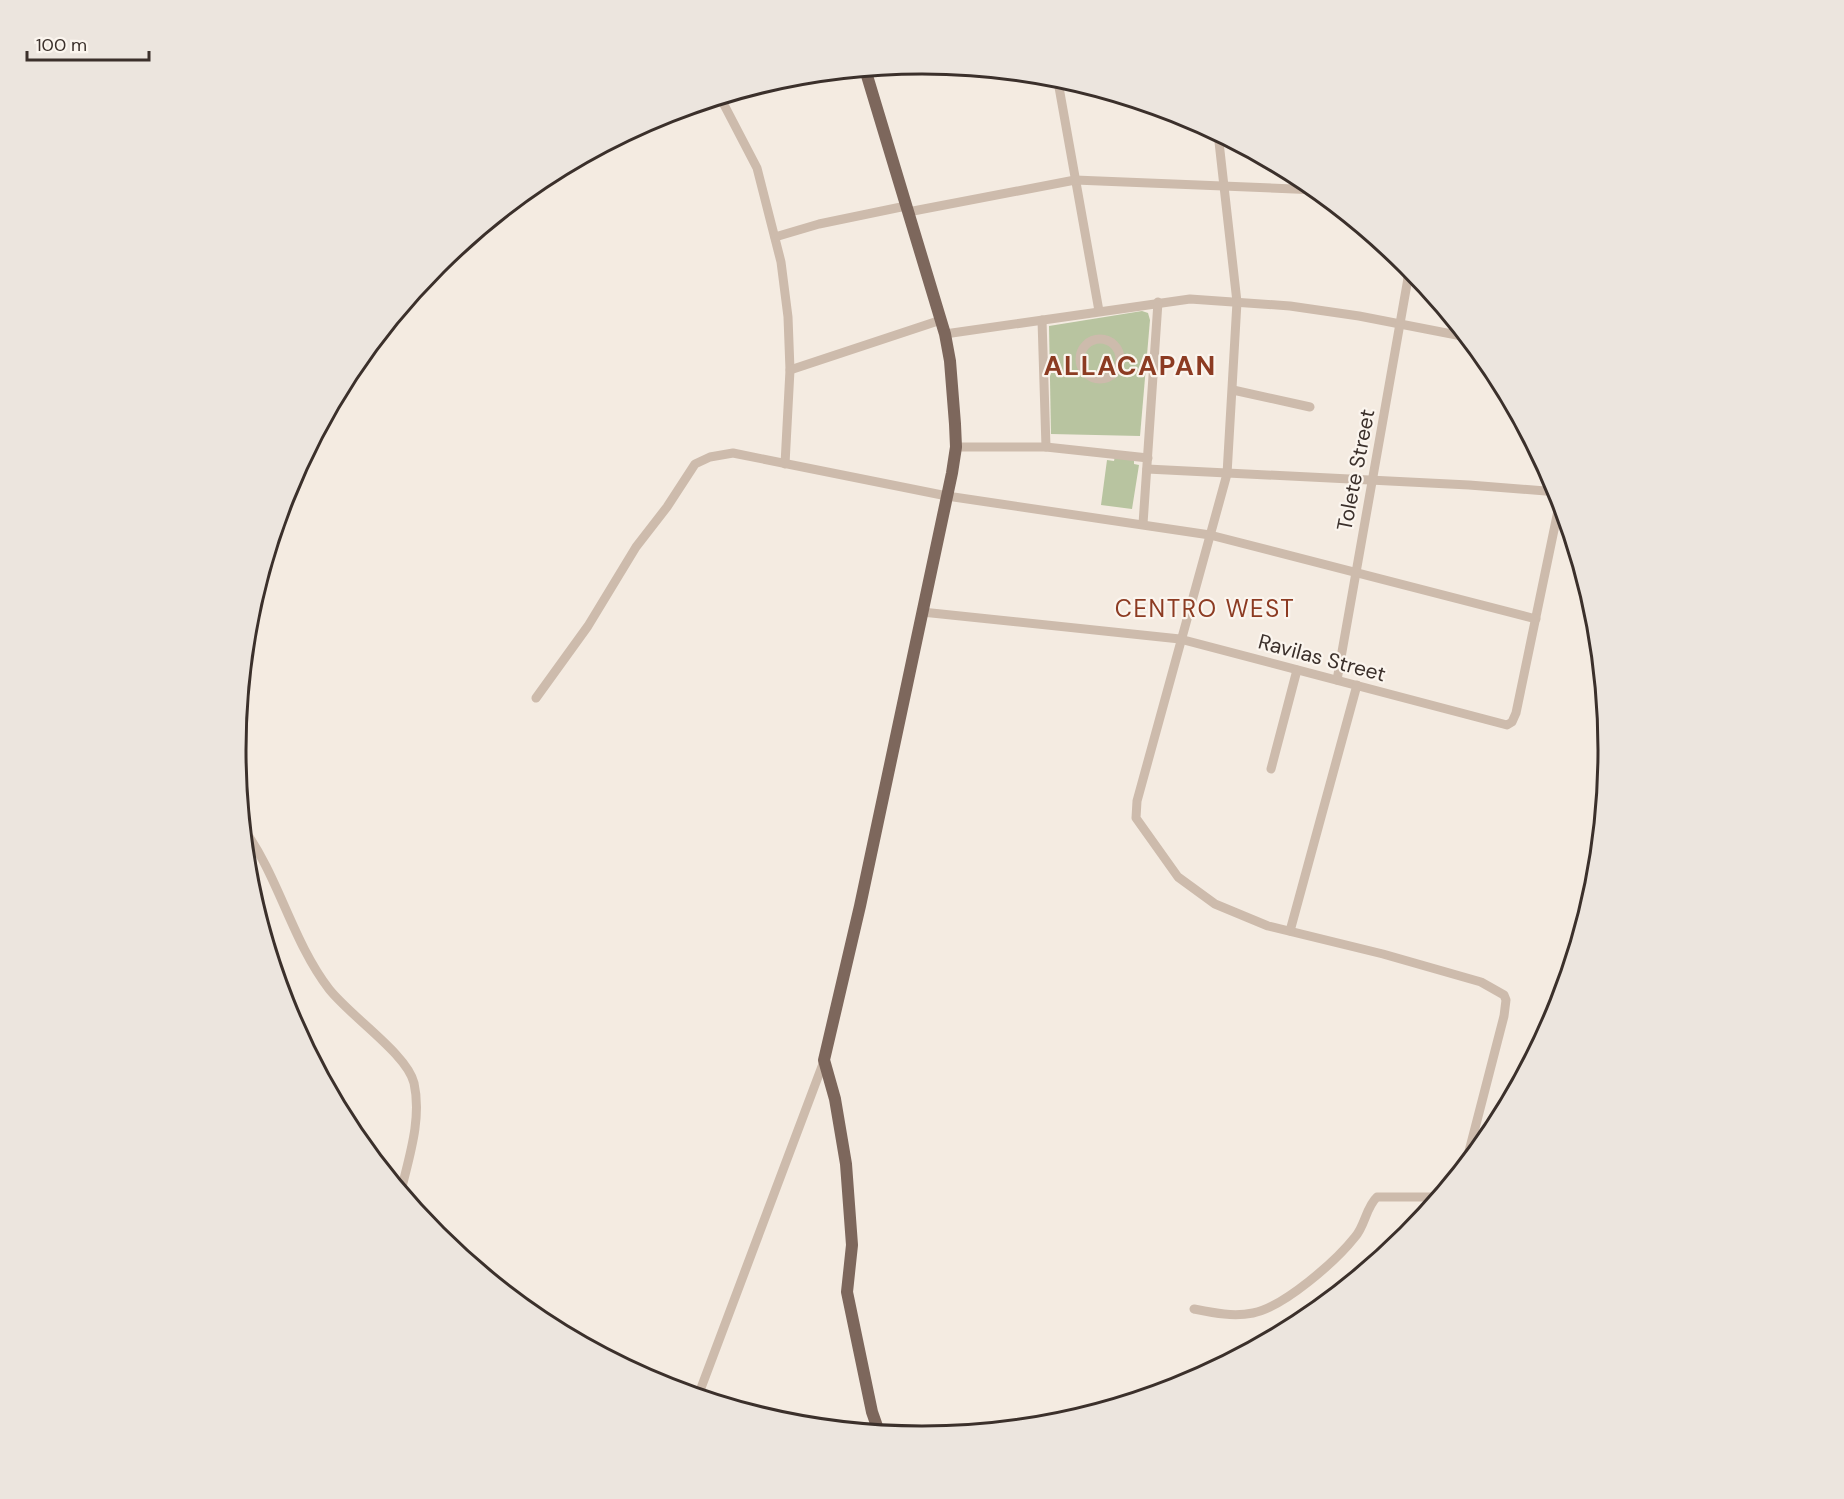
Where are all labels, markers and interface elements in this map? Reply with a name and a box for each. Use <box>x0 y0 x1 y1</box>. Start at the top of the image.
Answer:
scale bar <box>27 24 148 62</box>
text: 100 m <box>36 33 87 57</box>
district label: ALLACAPAN <box>1043 348 1217 383</box>
street label: Tolete Street <box>1330 407 1382 533</box>
district label: CENTRO WEST <box>1115 593 1295 624</box>
street label: Ravilas Street <box>1255 628 1389 688</box>

